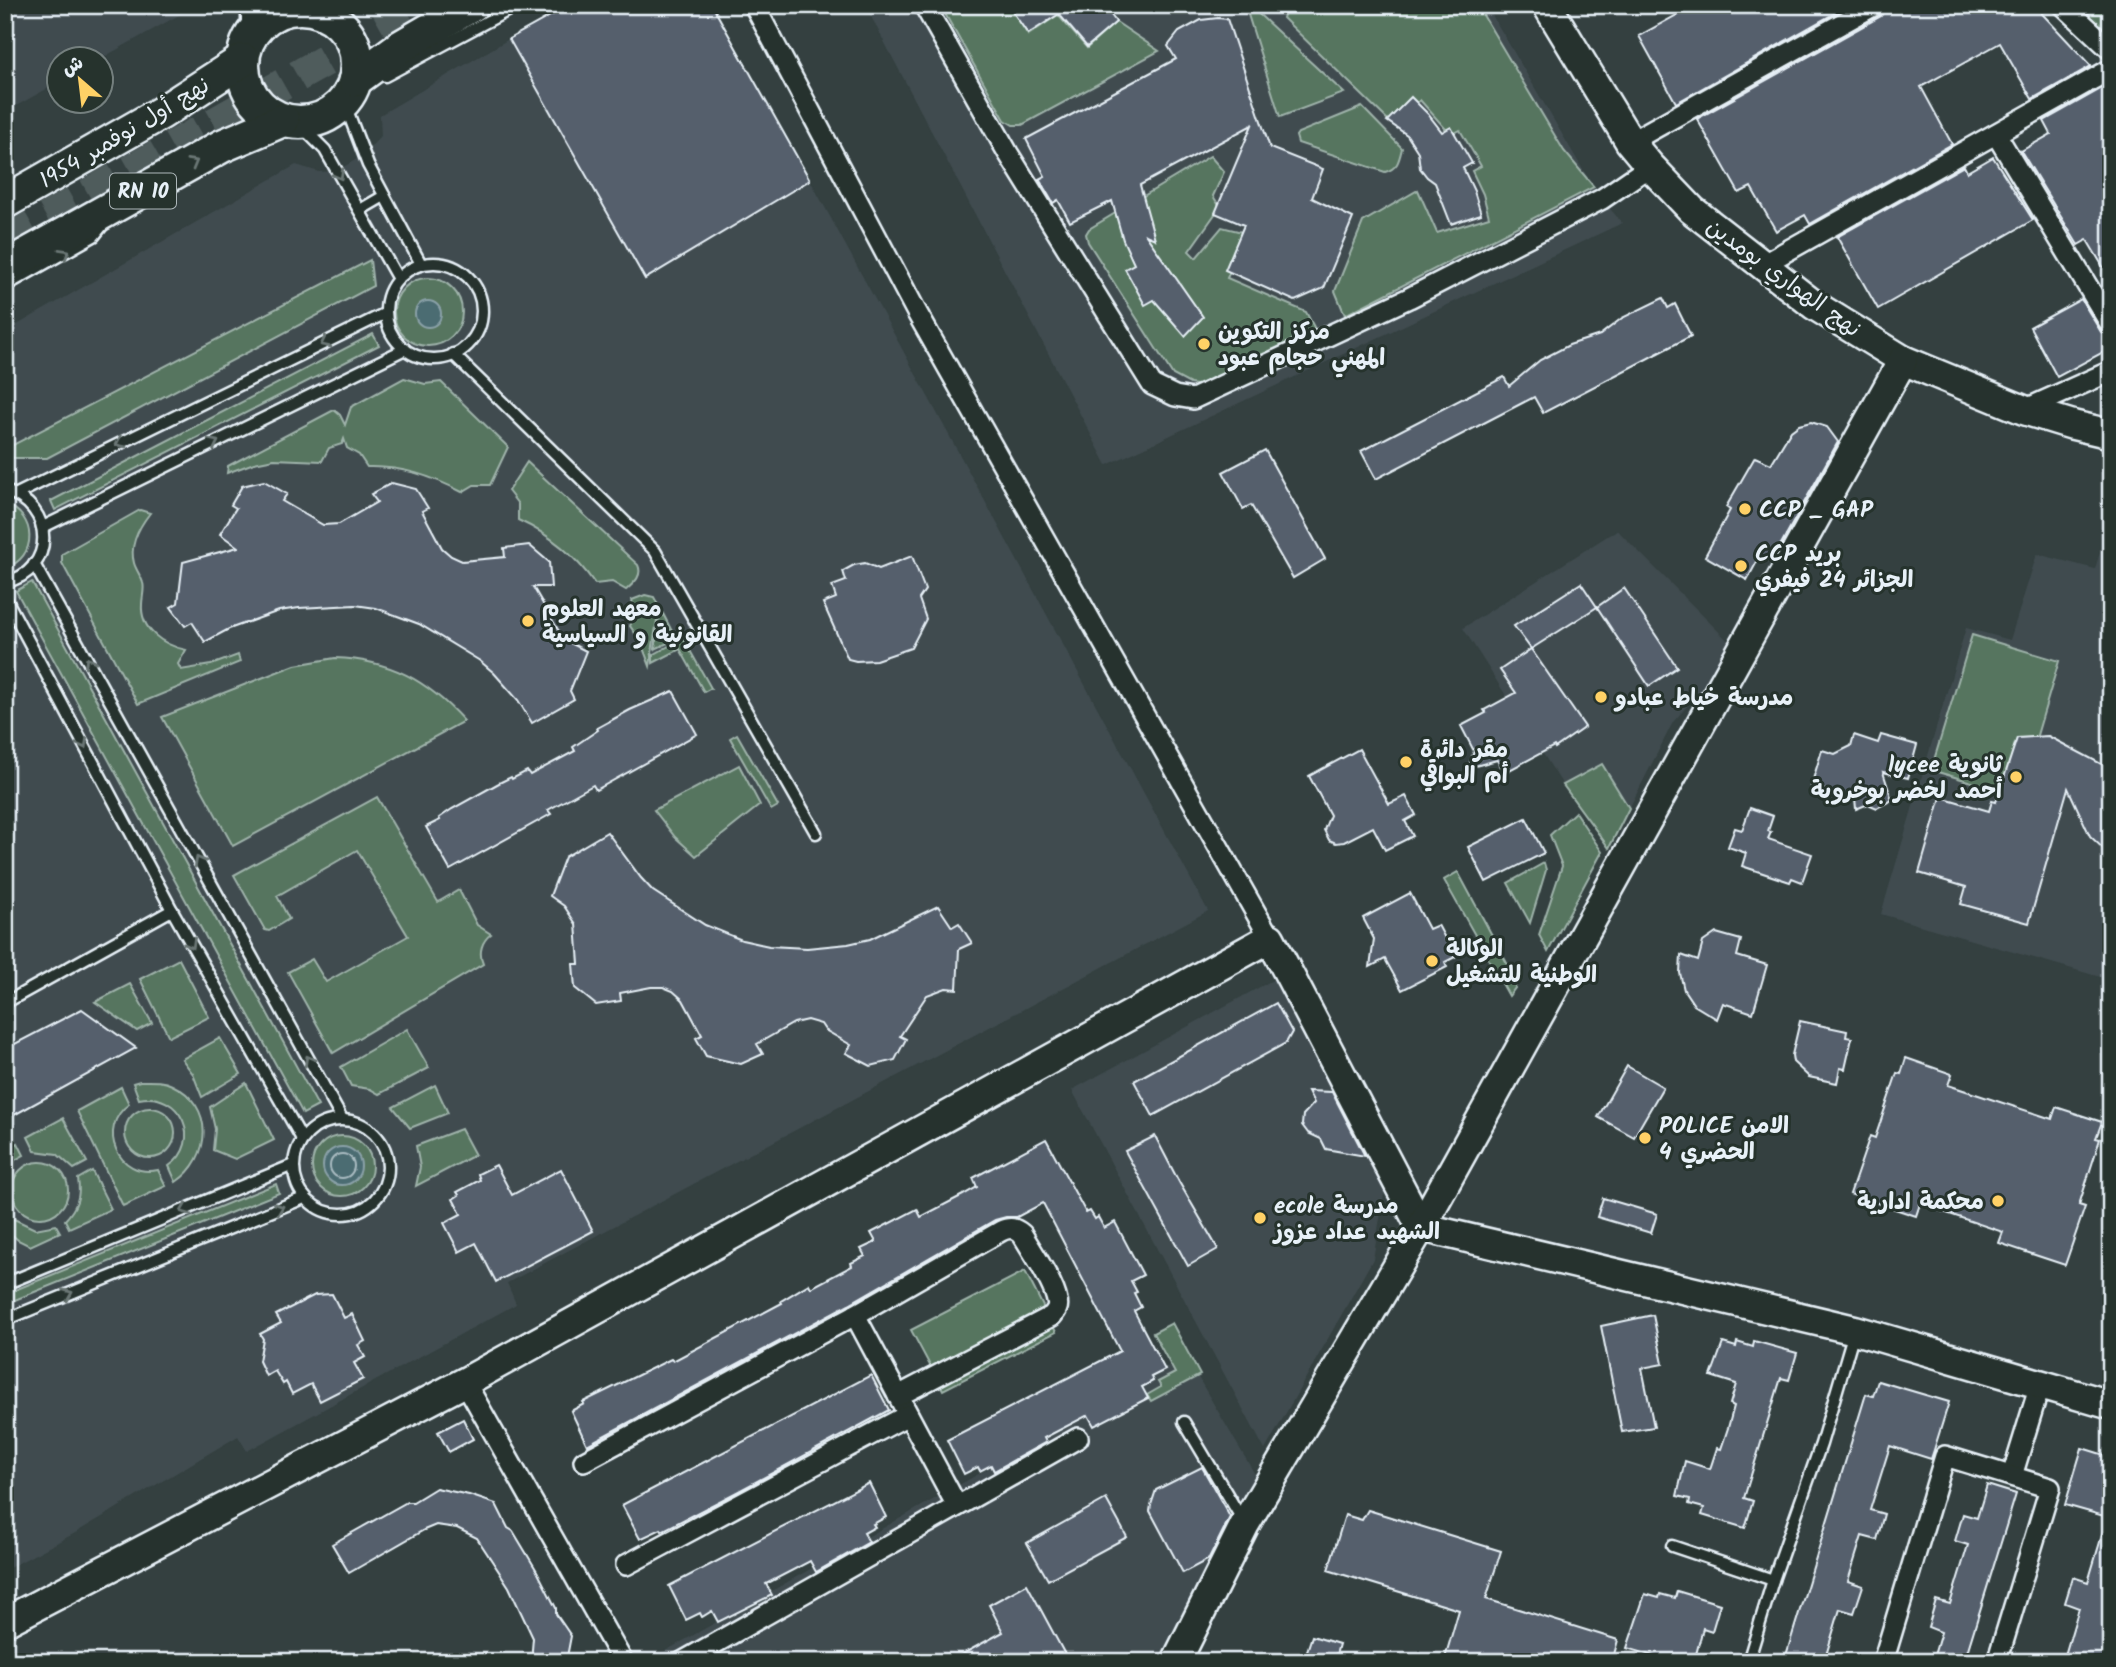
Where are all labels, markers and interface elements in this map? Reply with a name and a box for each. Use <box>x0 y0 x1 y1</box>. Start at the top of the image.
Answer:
north arrow <box>46 46 116 116</box>
text: ش <box>57 49 89 85</box>
street label: نهج أول نوفمبر 1954 <box>33 68 217 199</box>
one-way arrow <box>186 158 199 171</box>
one-way arrow <box>331 168 344 180</box>
road number: RN 10 <box>110 174 176 208</box>
street label: نهج الهواري بومدين <box>1698 210 1868 347</box>
one-way arrow <box>57 248 70 261</box>
place label: مركز التكوين المهني حجام عبود <box>1218 315 1385 378</box>
one-way arrow <box>319 334 332 348</box>
marker: مركز التكوين المهني حجام عبود <box>1196 336 1212 352</box>
one-way arrow <box>115 435 127 449</box>
one-way arrow <box>207 438 219 452</box>
place label: CCP _ GAP <box>1759 493 1874 529</box>
marker: CCP _ GAP <box>1737 501 1753 517</box>
place label: CCP بريد الجزائر 24 فيفري <box>1755 537 1914 599</box>
marker: CCP بريد الجزائر 24 فيفري <box>1733 558 1749 574</box>
place label: معهد العلوم القانونية و السياسية <box>542 592 733 654</box>
marker: معهد العلوم القانونية و السياسية <box>520 613 536 629</box>
one-way arrow <box>83 656 97 669</box>
place label: مدرسة خياط عبادو <box>1613 681 1793 717</box>
marker: مدرسة خياط عبادو <box>1593 689 1609 705</box>
place label: مقر دائرة أم البواقي <box>1420 733 1509 795</box>
one-way arrow <box>75 737 89 749</box>
place label: lycee ثانوية أحمد لخضر بوخروبة <box>1811 748 2003 810</box>
marker: مقر دائرة أم البواقي <box>1398 754 1414 770</box>
marker: lycee ثانوية أحمد لخضر بوخروبة <box>2008 769 2024 785</box>
one-way arrow <box>194 855 207 868</box>
place label: الوكالة الوطنية للتشغيل <box>1446 932 1597 994</box>
one-way arrow <box>183 937 196 950</box>
marker: الوكالة الوطنية للتشغيل <box>1424 953 1440 969</box>
one-way arrow <box>304 1054 317 1067</box>
place label: POLICE الامن الحضري 4 <box>1659 1109 1789 1171</box>
marker: POLICE الامن الحضري 4 <box>1637 1130 1653 1146</box>
place label: محكمة ادارية <box>1857 1185 1984 1221</box>
place label: ecole مدرسة الشهيد عداد عزوز <box>1272 1189 1440 1251</box>
marker: محكمة ادارية <box>1990 1193 2006 1209</box>
one-way arrow <box>180 1202 192 1216</box>
one-way arrow <box>272 1202 284 1216</box>
marker: ecole مدرسة الشهيد عداد عزوز <box>1252 1210 1268 1226</box>
one-way arrow <box>62 1288 74 1302</box>

